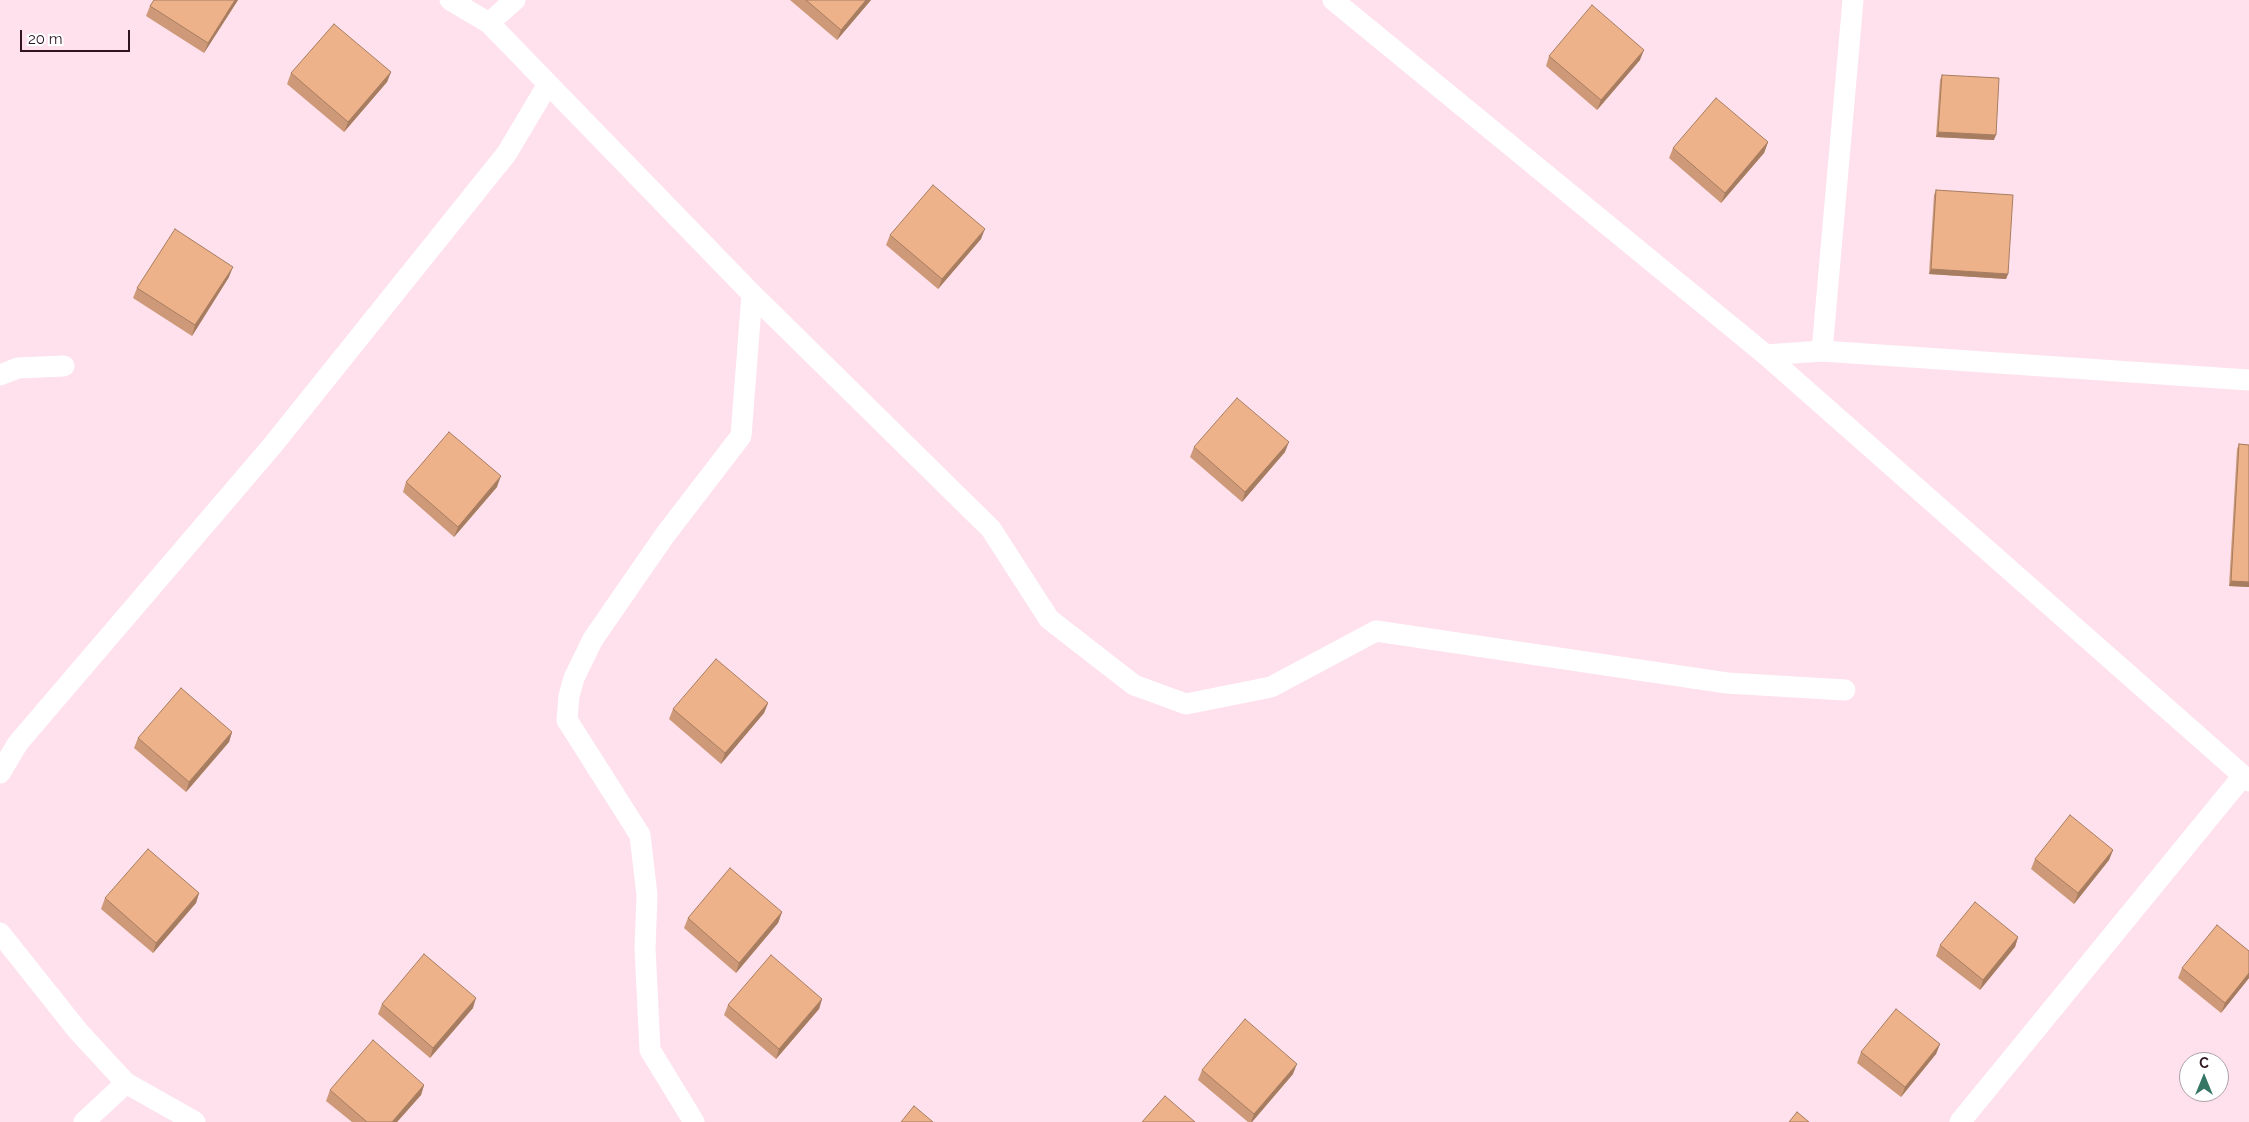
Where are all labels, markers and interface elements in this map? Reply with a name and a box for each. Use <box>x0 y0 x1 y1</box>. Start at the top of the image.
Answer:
scale bar <box>22 20 132 52</box>
text: 20 m <box>28 30 63 48</box>
north arrow <box>2179 1052 2229 1102</box>
text: С <box>2199 1055 2209 1071</box>

